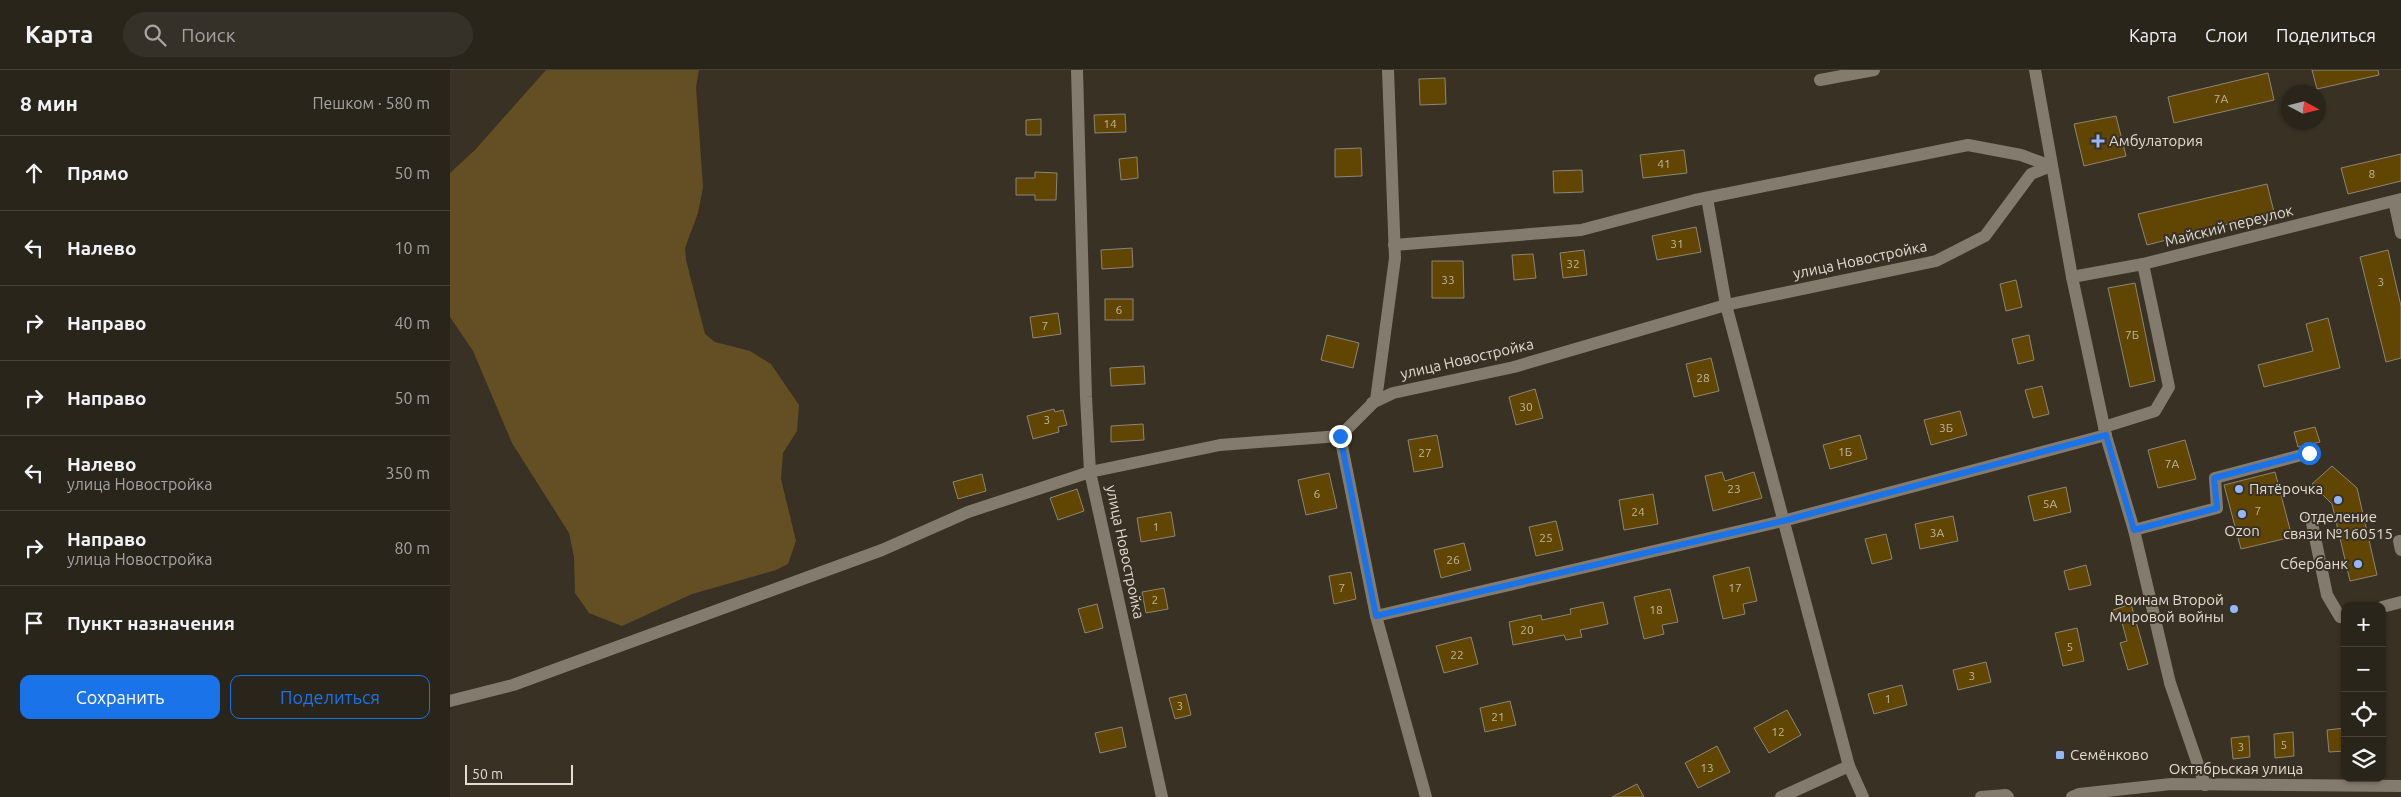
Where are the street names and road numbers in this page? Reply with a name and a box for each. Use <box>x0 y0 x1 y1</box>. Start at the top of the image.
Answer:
street label: Майский переулок <box>2163 201 2295 250</box>
street label: улица Новостройка <box>1791 237 1928 282</box>
street label: улица Новостройка <box>1398 335 1535 382</box>
street label: улица Новостройка <box>1103 483 1148 620</box>
street label: Октябрьская улица <box>2169 760 2303 777</box>

